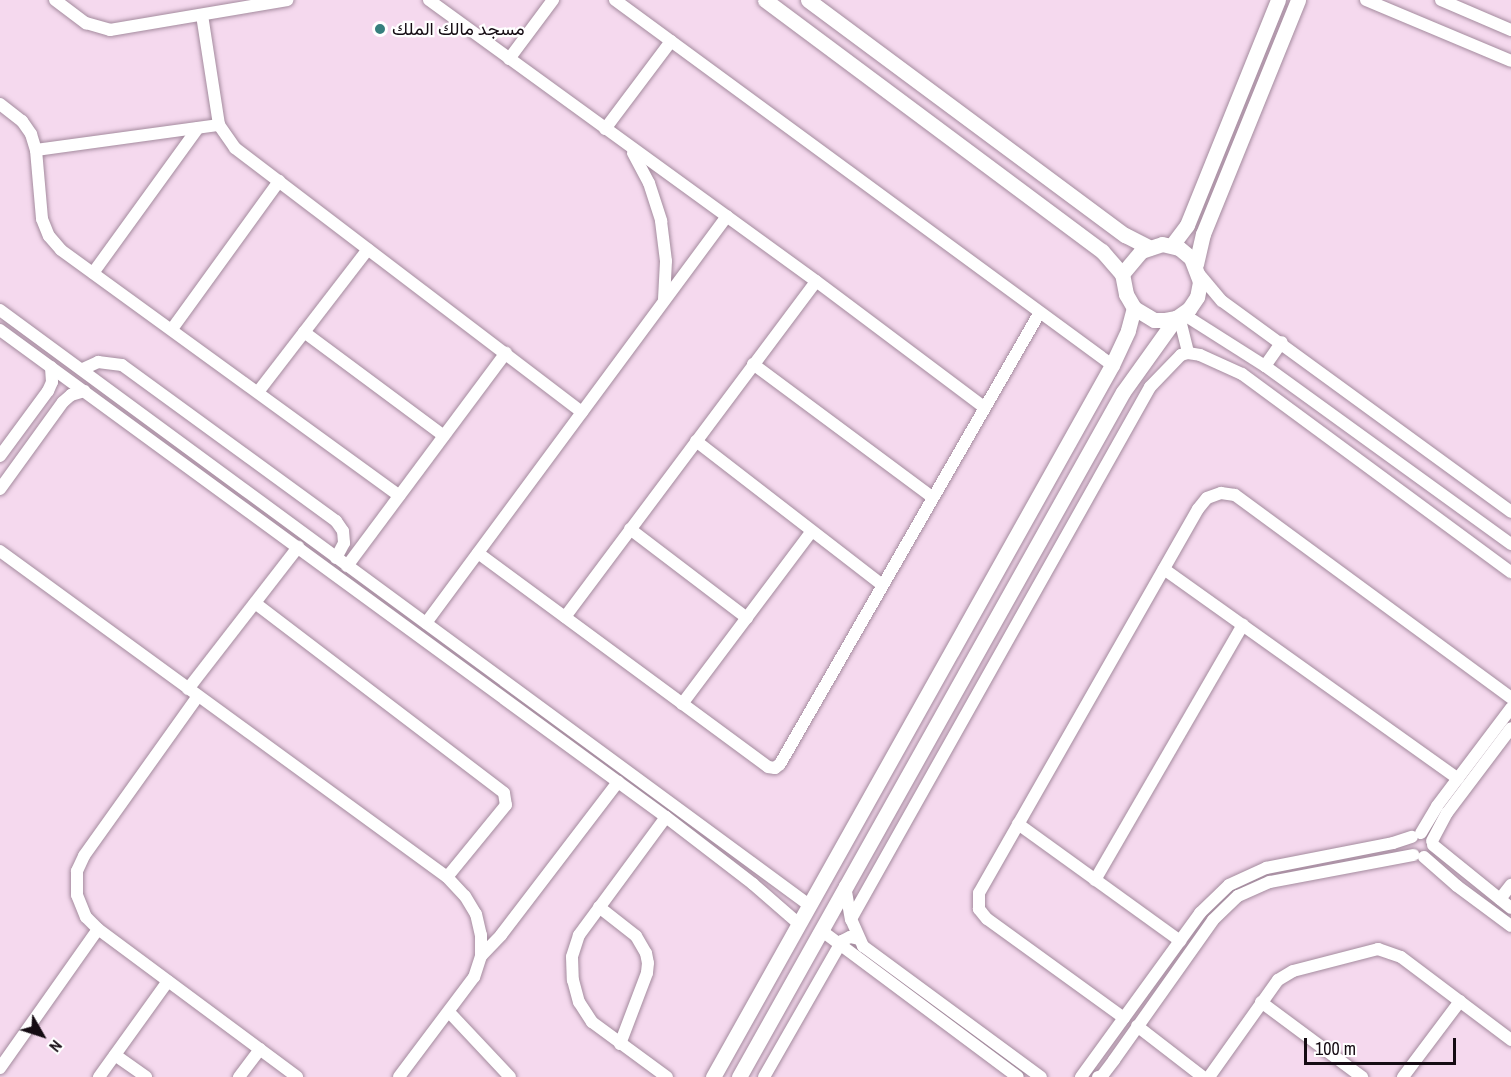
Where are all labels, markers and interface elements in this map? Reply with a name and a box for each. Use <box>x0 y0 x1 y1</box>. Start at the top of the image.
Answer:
place label: مسجد مالك الملك <box>392 18 524 40</box>
marker: مسجد مالك الملك <box>373 22 387 36</box>
north arrow <box>12 1005 72 1065</box>
scale bar <box>1307 1026 1458 1064</box>
text: N <box>44 1036 68 1057</box>
text: 100 m <box>1315 1036 1356 1061</box>

